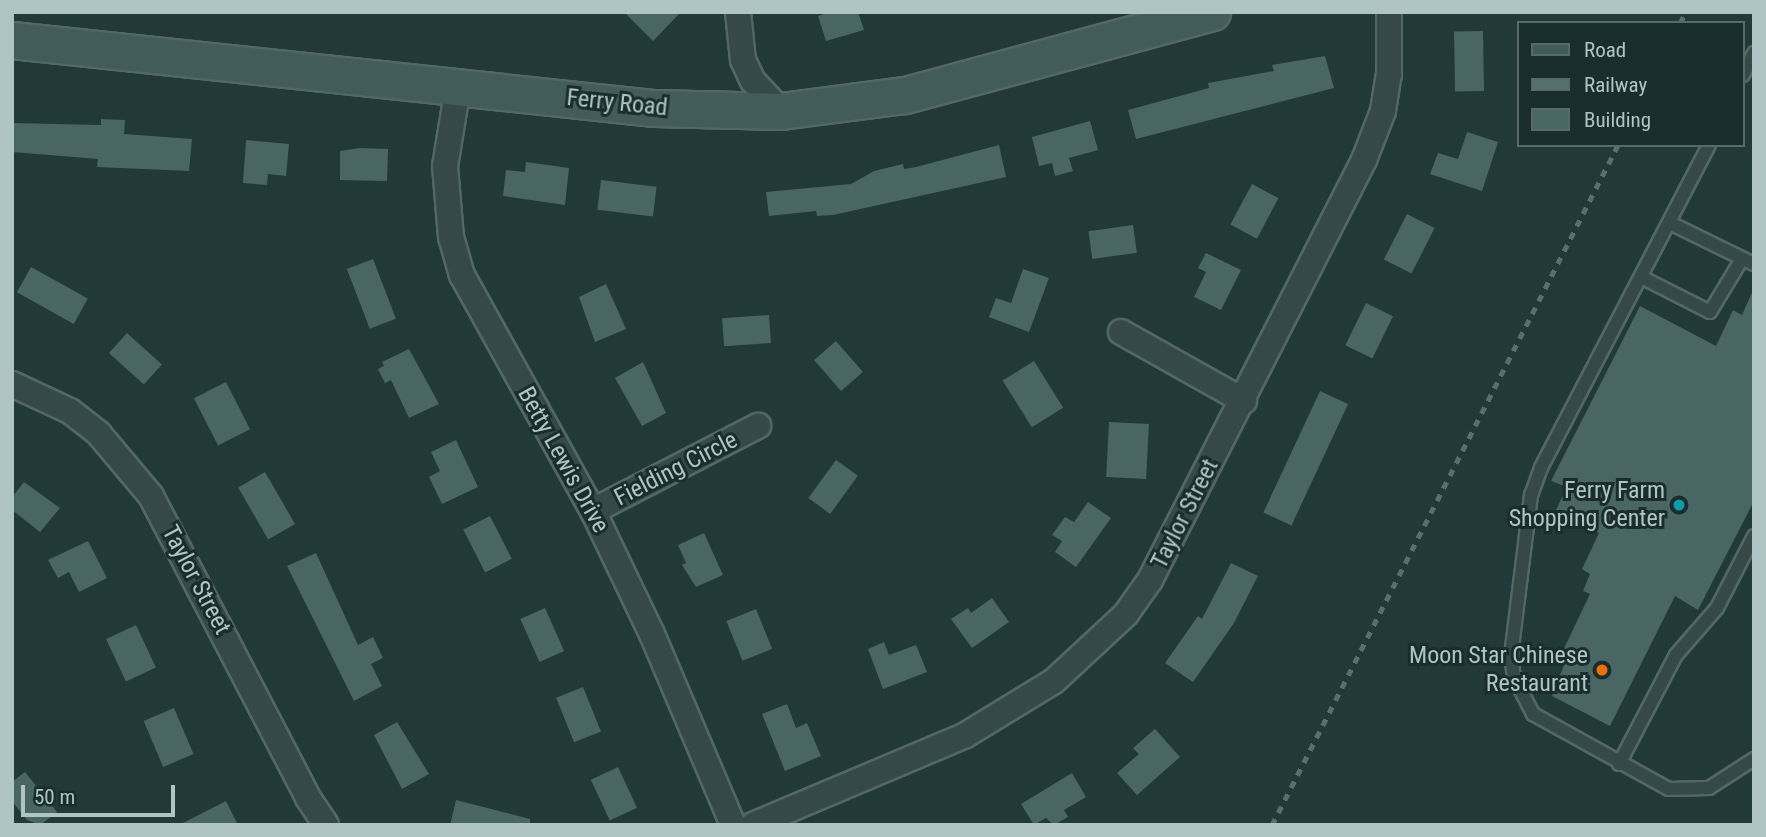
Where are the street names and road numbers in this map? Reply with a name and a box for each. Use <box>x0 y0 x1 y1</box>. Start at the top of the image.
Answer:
street label: Ferry Road <box>565 83 669 123</box>
street label: Betty Lewis Drive <box>511 382 615 538</box>
street label: Fielding Circle <box>610 426 742 512</box>
street label: Taylor Street <box>1145 454 1225 574</box>
street label: Taylor Street <box>155 521 237 639</box>

